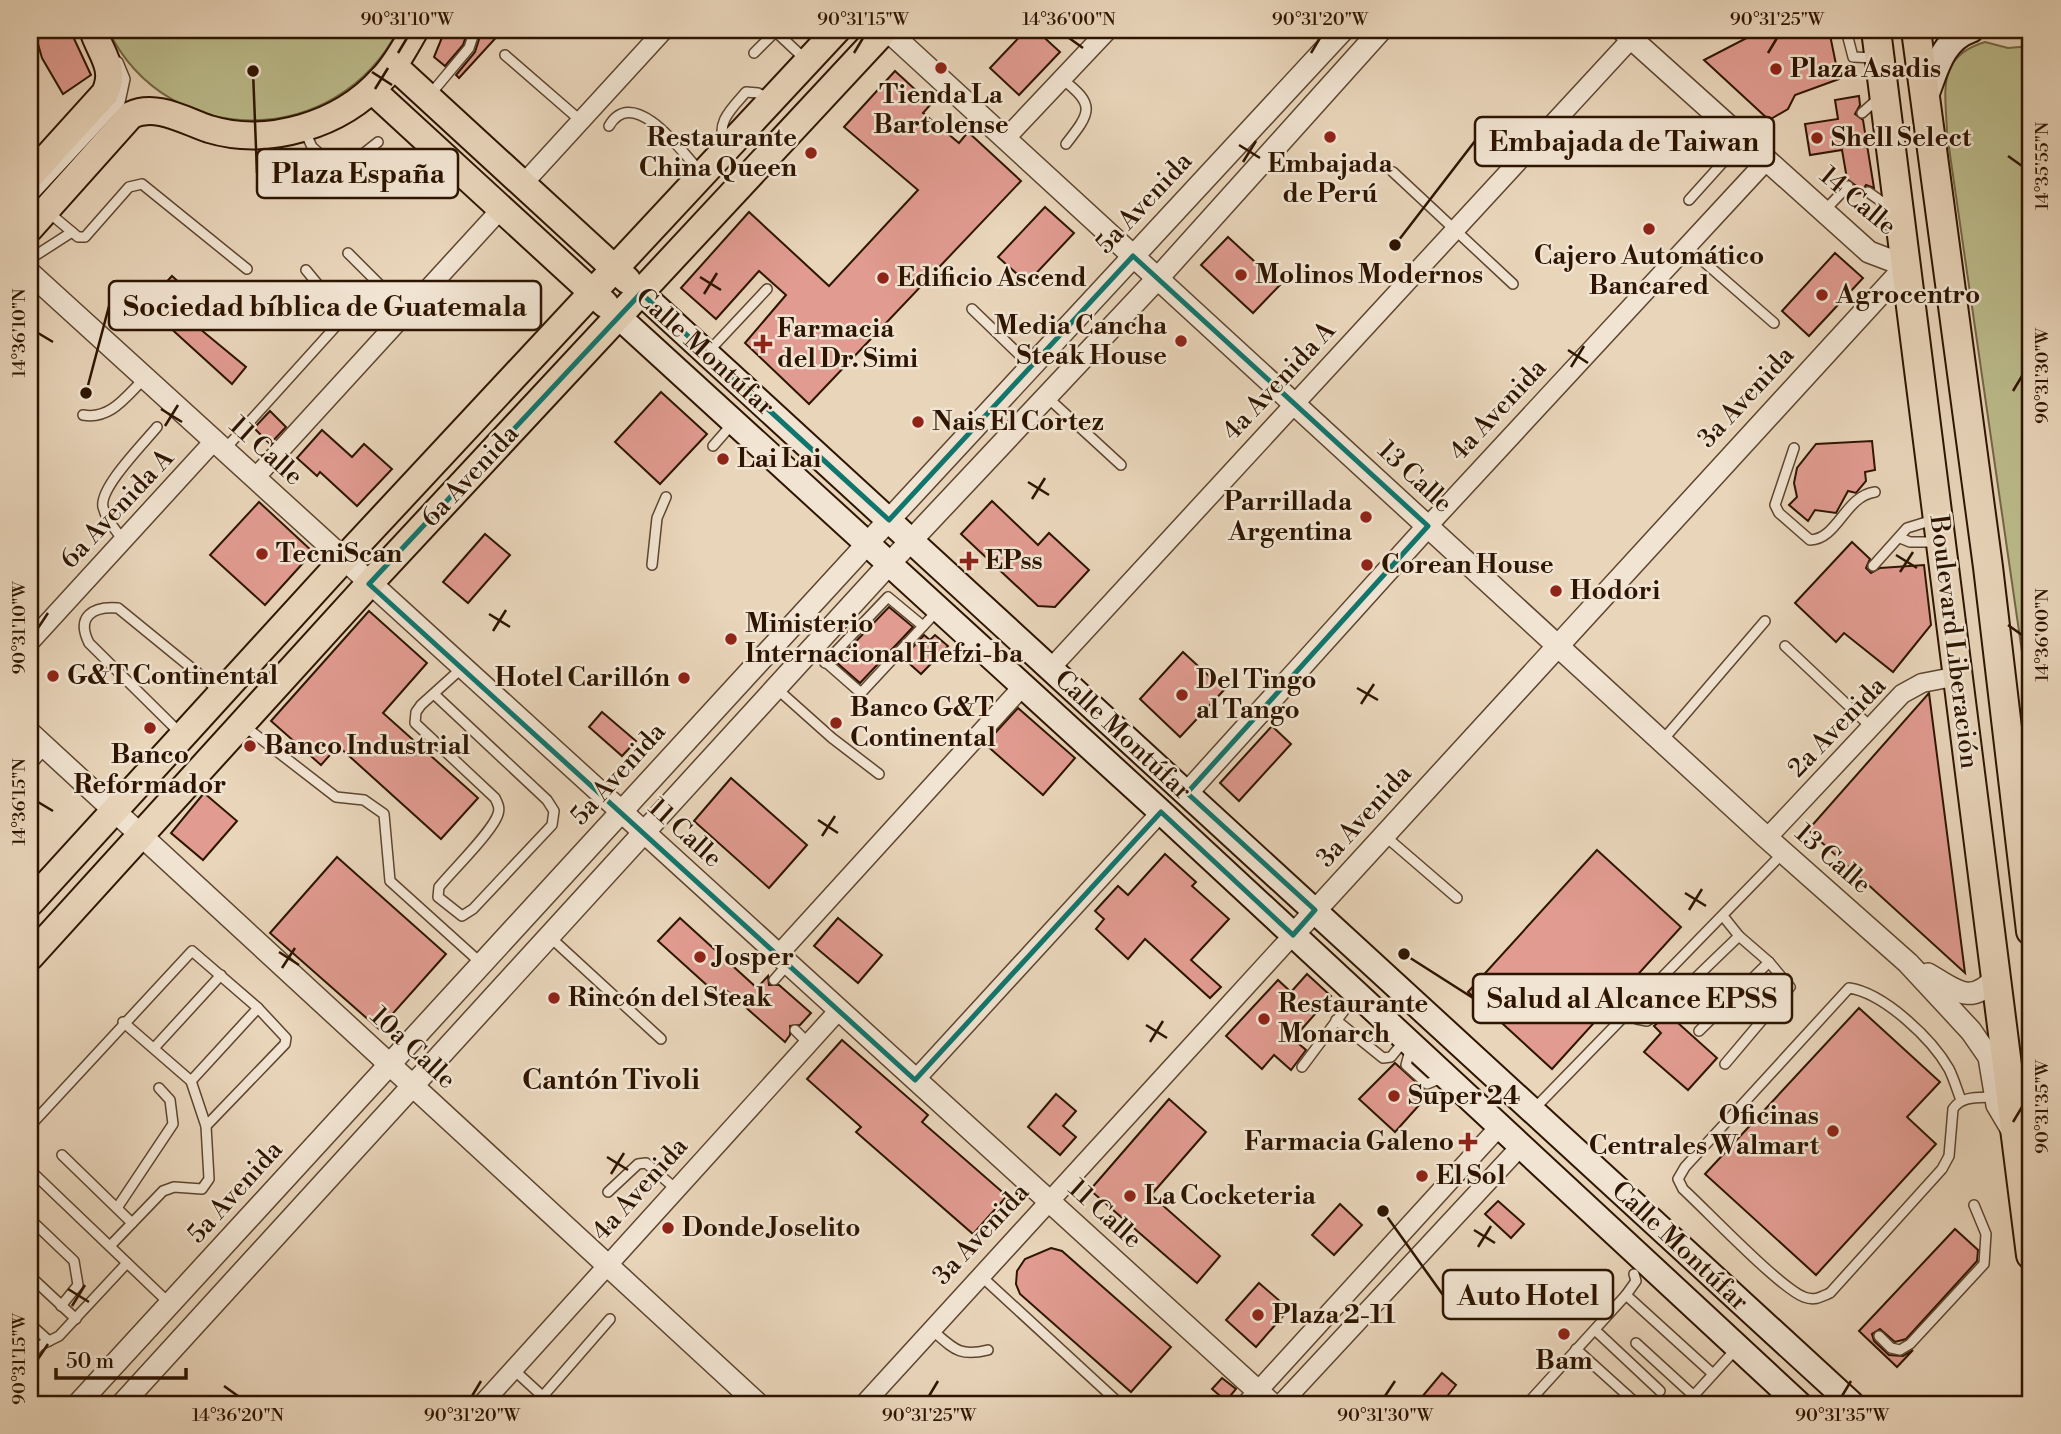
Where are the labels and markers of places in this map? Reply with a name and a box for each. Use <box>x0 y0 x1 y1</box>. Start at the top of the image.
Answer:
place label: Plaza Asadis <box>1790 53 1941 85</box>
marker: Tienda La Bartolense <box>933 60 949 76</box>
marker: Plaza Asadis <box>1768 61 1784 77</box>
place label: Tienda La Bartolense <box>873 79 1009 141</box>
callout: Embajada de Taiwan <box>1475 117 1774 166</box>
place label: Restaurante China Queen <box>639 122 797 184</box>
place label: Shell Select <box>1831 122 1972 154</box>
marker: Embajada de Perú <box>1322 129 1338 145</box>
marker: Shell Select <box>1809 130 1825 146</box>
marker: Restaurante China Queen <box>803 145 819 161</box>
place label: Embajada de Perú <box>1267 148 1393 210</box>
callout: Plaza España <box>257 149 458 198</box>
marker: Cajero Automático Bancared <box>1641 221 1657 237</box>
place label: Cajero Automático Bancared <box>1534 240 1764 302</box>
place label: Molinos Modernos <box>1255 259 1483 291</box>
place label: Edificio Ascend <box>897 262 1087 294</box>
marker: Molinos Modernos <box>1233 267 1249 283</box>
marker: Edificio Ascend <box>875 270 891 286</box>
place label: Agrocentro <box>1835 279 1980 311</box>
callout: Sociedad bíblica de Guatemala <box>109 281 541 330</box>
marker: Agrocentro <box>1814 287 1830 303</box>
place label: Media Cancha Steak House <box>994 310 1168 372</box>
place label: Farmacia del Dr. Simi <box>777 313 918 375</box>
marker: Media Cancha Steak House <box>1173 333 1189 349</box>
marker: Farmacia del Dr. Simi <box>755 336 771 352</box>
place label: Nais El Cortez <box>932 406 1104 438</box>
marker: Nais El Cortez <box>910 414 926 430</box>
place label: Lai Lai <box>737 443 821 475</box>
marker: Lai Lai <box>715 451 731 467</box>
place label: Parrillada Argentina <box>1224 486 1353 548</box>
marker: Parrillada Argentina <box>1358 509 1374 525</box>
place label: TecniScan <box>276 538 402 570</box>
place label: EPss <box>985 545 1043 577</box>
marker: TecniScan <box>254 546 270 562</box>
place label: Corean House <box>1381 549 1554 581</box>
marker: EPss <box>959 551 979 571</box>
marker: Corean House <box>1359 557 1375 573</box>
place label: Hodori <box>1570 575 1660 607</box>
marker: Hodori <box>1548 583 1564 599</box>
place label: Ministerio Internacional Hefzi-ba <box>745 608 1024 670</box>
marker: Ministerio Internacional Hefzi-ba <box>723 631 739 647</box>
place label: G&T Continental <box>67 660 278 692</box>
place label: Hotel Carillón <box>495 662 670 694</box>
place label: Del Tingo al Tango <box>1196 664 1317 726</box>
marker: G&T Continental <box>45 668 61 684</box>
marker: Hotel Carillón <box>676 670 692 686</box>
marker: Del Tingo al Tango <box>1174 687 1190 703</box>
place label: Banco G&T Continental <box>850 692 996 754</box>
marker: Banco G&T Continental <box>828 715 844 731</box>
marker: Banco Reformador <box>142 720 158 736</box>
place label: Banco Industrial <box>264 730 470 762</box>
marker: Banco Industrial <box>242 738 258 754</box>
place label: Banco Reformador <box>73 739 227 801</box>
place label: Josper <box>711 941 794 973</box>
marker: Josper <box>692 949 708 965</box>
callout: Salud al Alcance EPSS <box>1473 974 1792 1023</box>
place label: Rincón del Steak <box>568 982 773 1014</box>
place label: Restaurante Monarch <box>1278 988 1428 1050</box>
marker: Rincón del Steak <box>546 990 562 1006</box>
marker: Restaurante Monarch <box>1256 1011 1272 1027</box>
place label: Super 24 <box>1408 1080 1520 1112</box>
marker: Super 24 <box>1386 1088 1402 1104</box>
place label: Oficinas Centrales Walmart <box>1589 1100 1820 1162</box>
marker: Oficinas Centrales Walmart <box>1825 1123 1841 1139</box>
place label: Farmacia Galeno <box>1244 1126 1454 1158</box>
marker: Farmacia Galeno <box>1460 1134 1476 1150</box>
place label: El Sol <box>1436 1160 1506 1192</box>
marker: El Sol <box>1414 1168 1430 1184</box>
place label: La Cocketeria <box>1144 1180 1317 1212</box>
marker: La Cocketeria <box>1122 1188 1138 1204</box>
place label: Donde Joselito <box>682 1212 861 1244</box>
marker: Donde Joselito <box>660 1220 676 1236</box>
callout: Auto Hotel <box>1443 1270 1613 1319</box>
place label: Plaza 2-11 <box>1272 1299 1396 1331</box>
marker: Plaza 2-11 <box>1250 1307 1266 1323</box>
marker: Bam <box>1556 1326 1572 1342</box>
place label: Bam <box>1535 1345 1593 1377</box>

